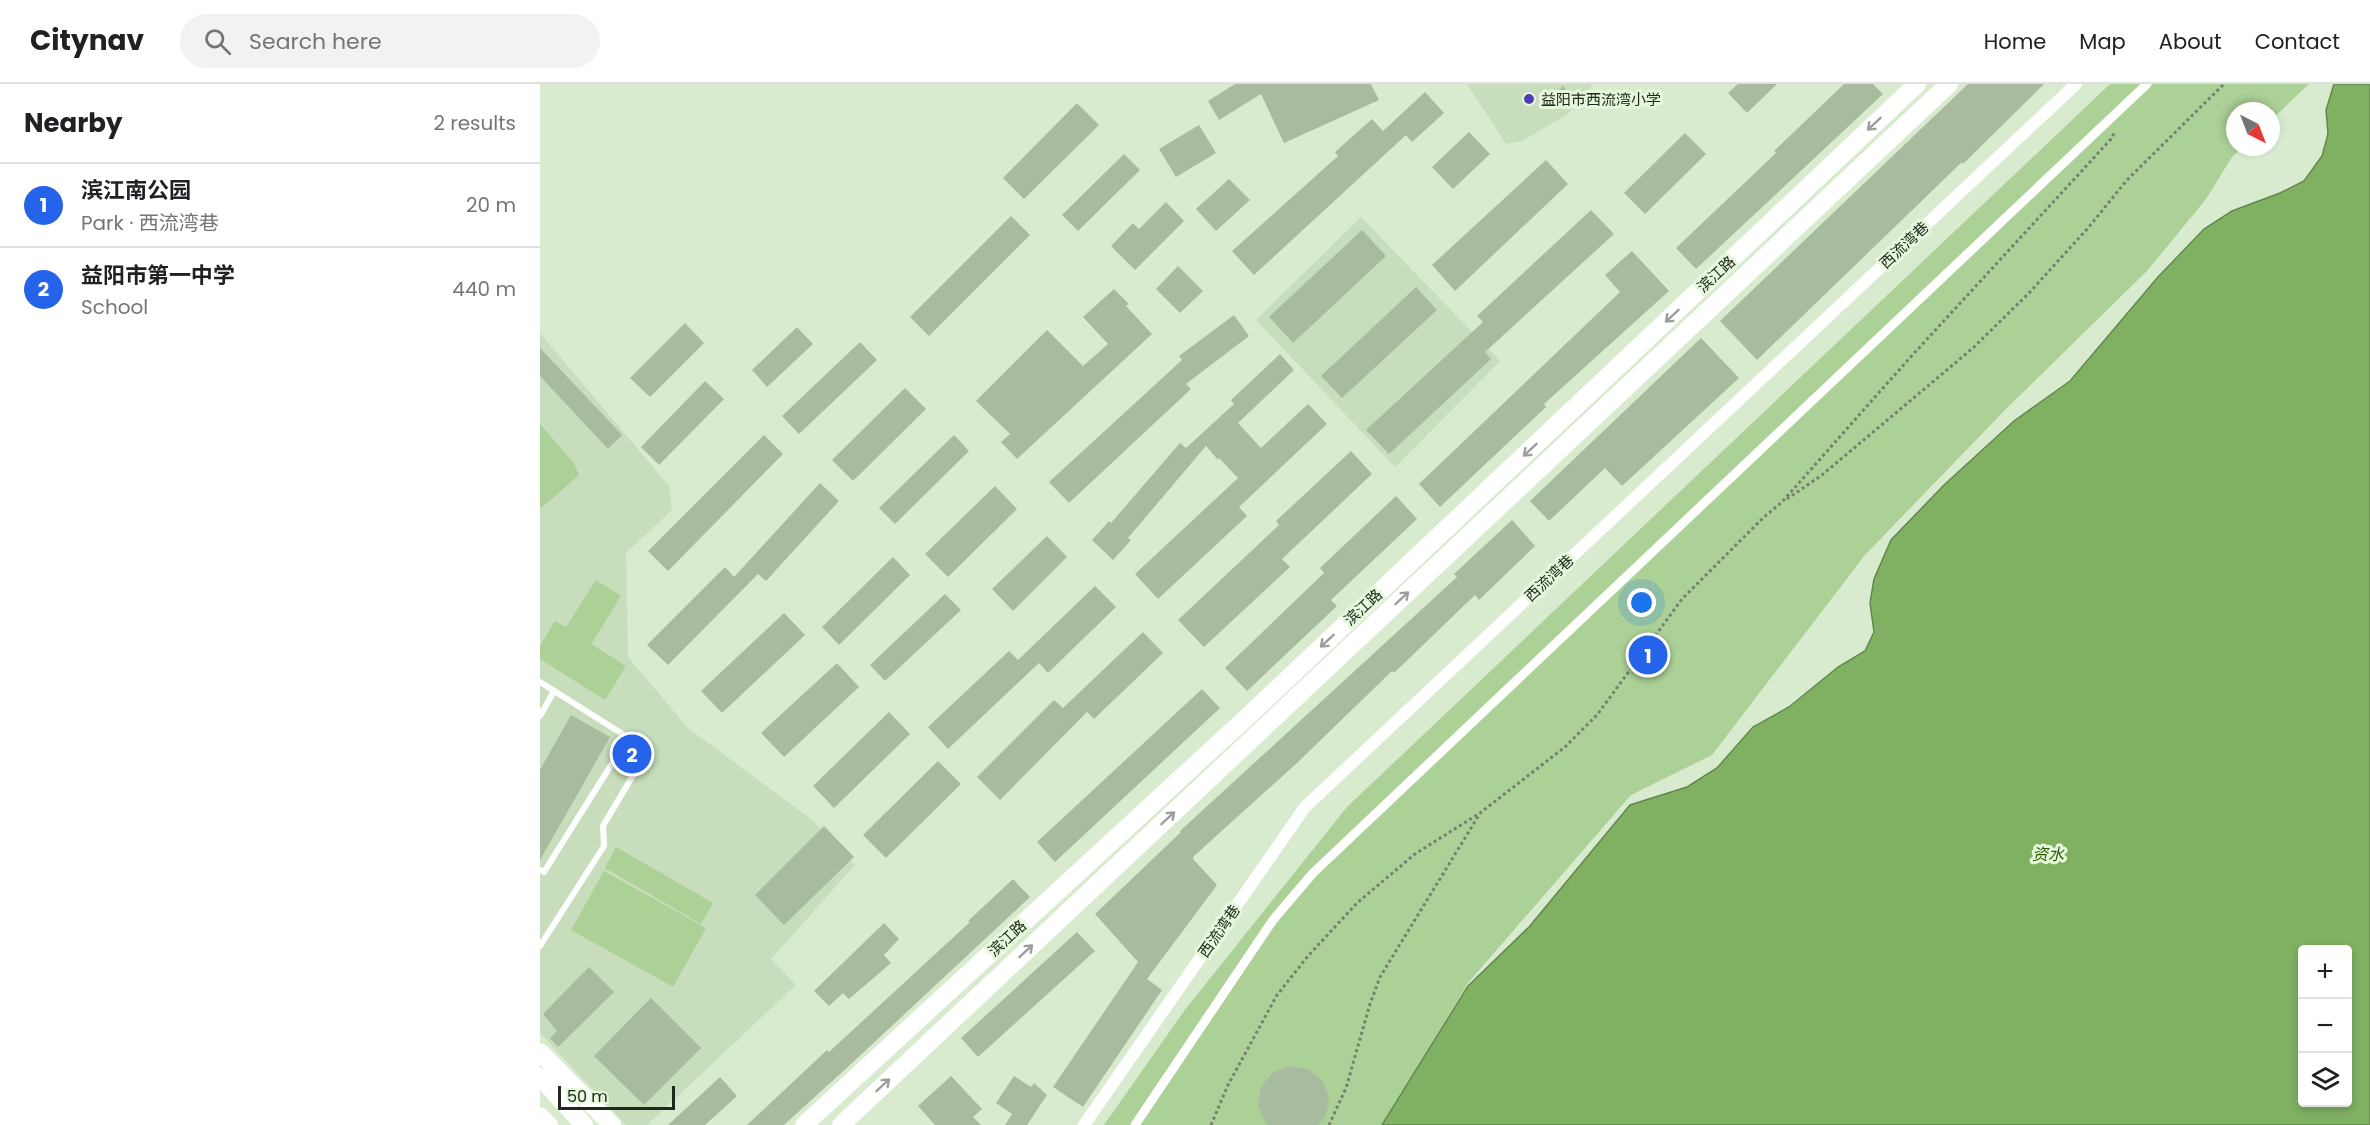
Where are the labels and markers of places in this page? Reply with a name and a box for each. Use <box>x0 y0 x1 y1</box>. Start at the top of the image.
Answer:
place label: 益阳市西流湾小学 <box>1541 89 1661 110</box>
marker: 益阳市西流湾小学 <box>1522 92 1536 106</box>
pin: 1 <box>1628 632 1668 678</box>
pin: 2 <box>612 732 652 776</box>

